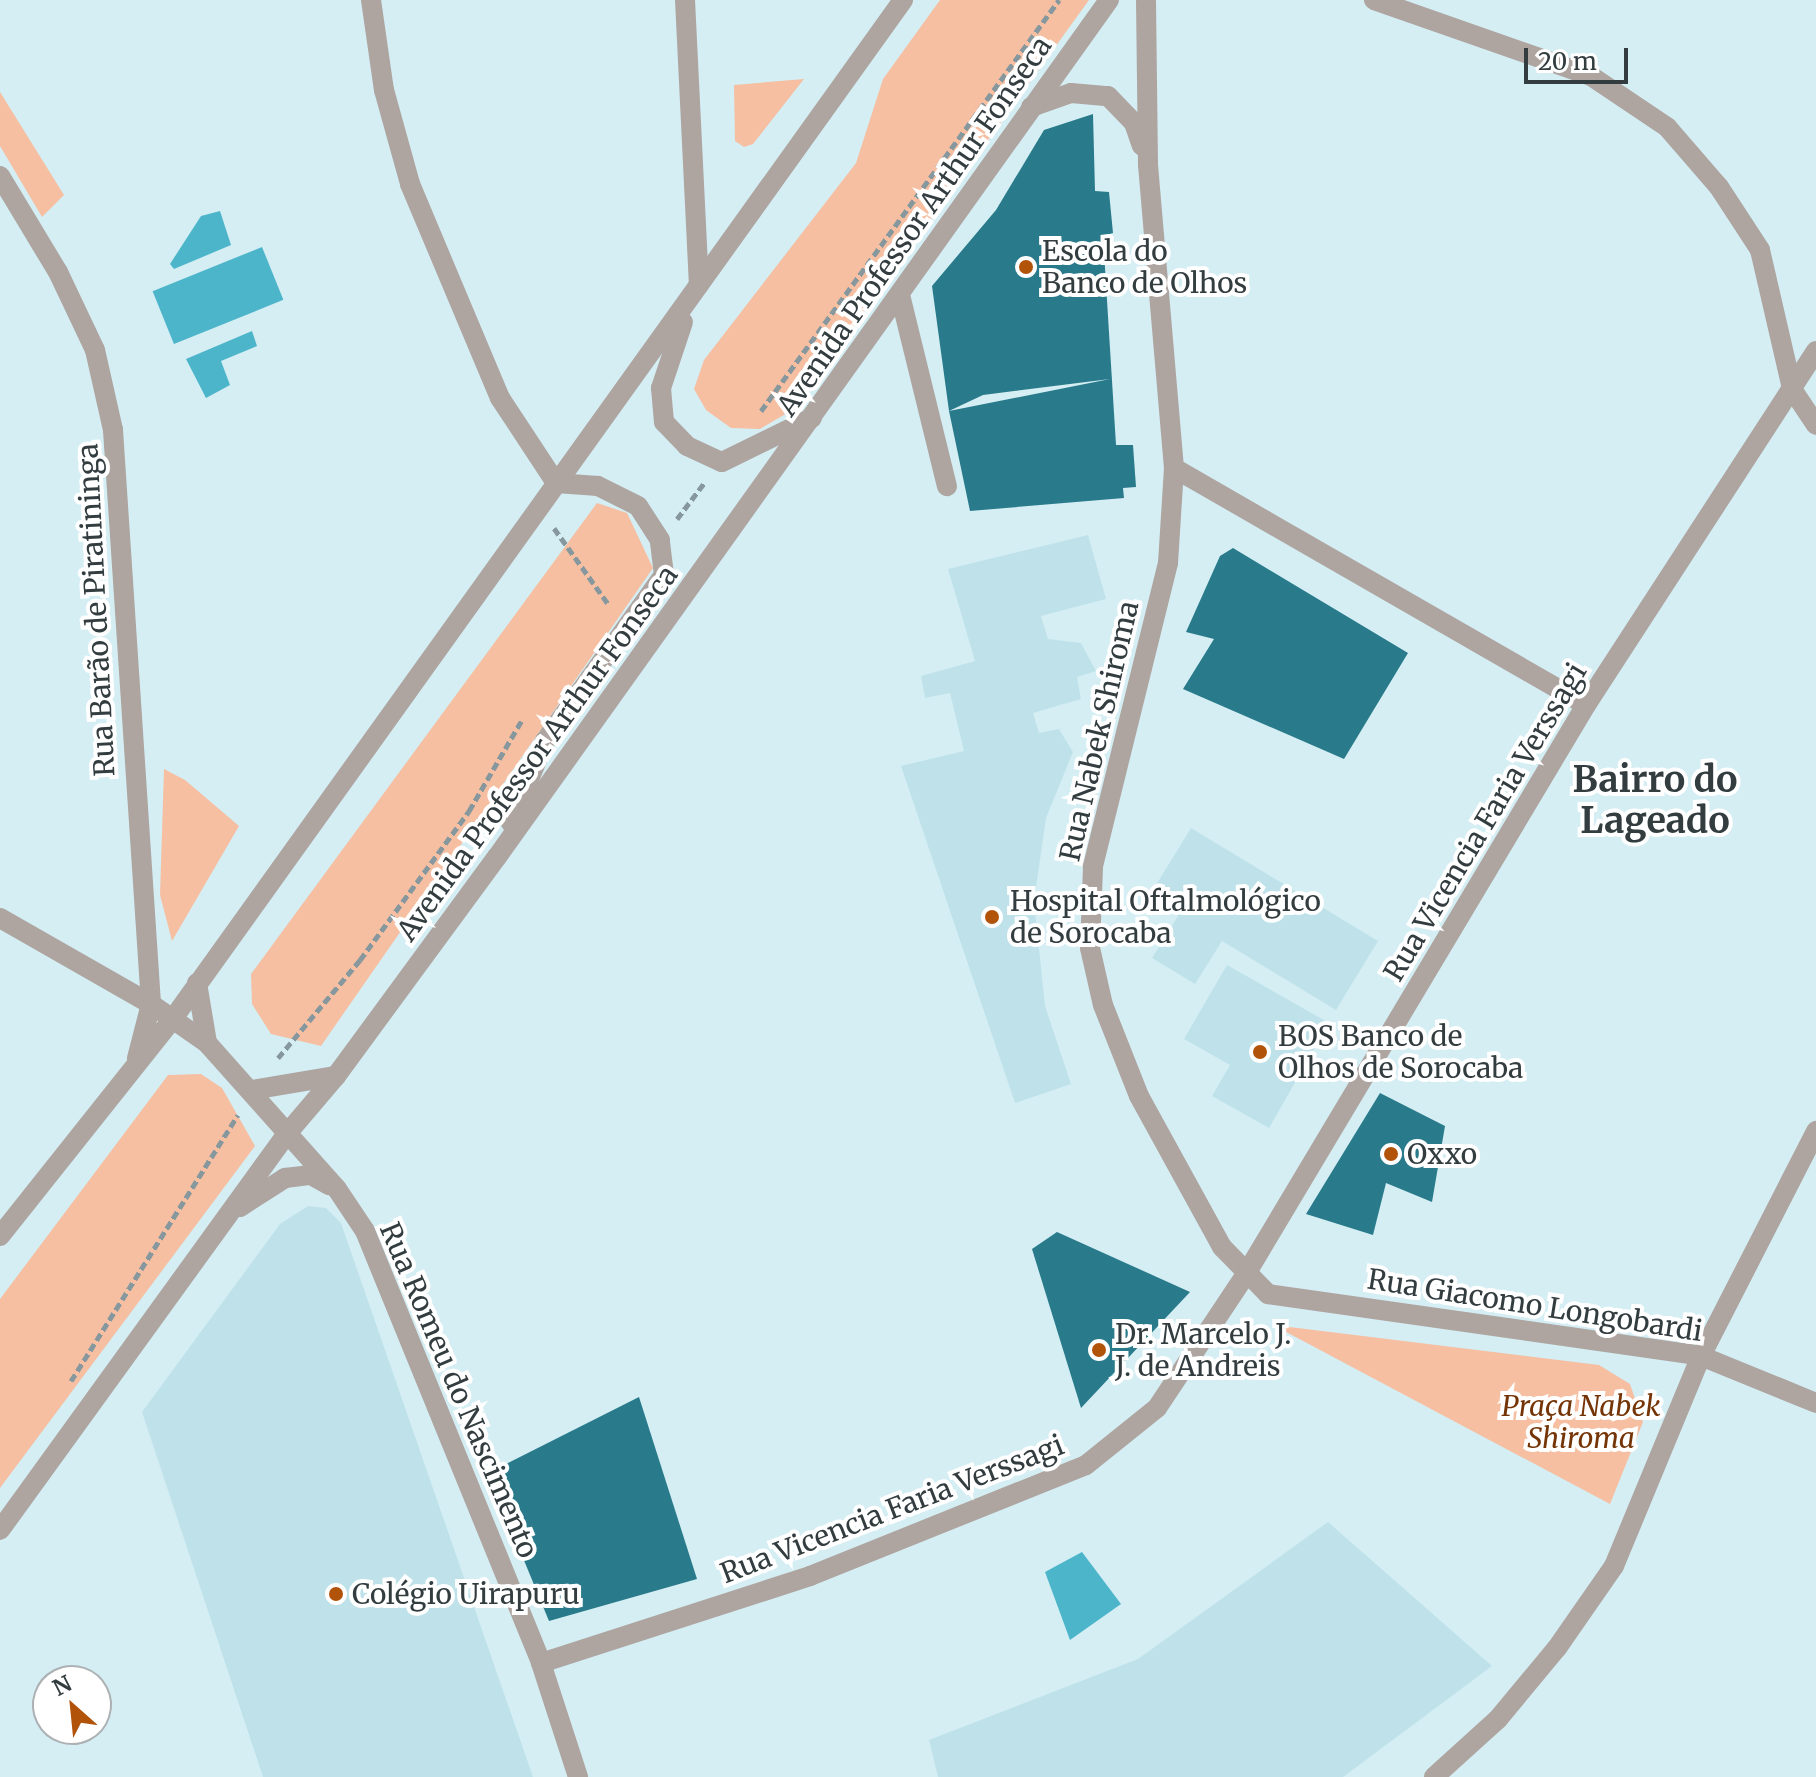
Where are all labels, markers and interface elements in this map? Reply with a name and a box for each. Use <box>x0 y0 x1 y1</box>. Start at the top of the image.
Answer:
street label: Avenida Professor Arthur Fonseca <box>770 30 1058 422</box>
scale bar <box>1528 32 1632 82</box>
text: 20 m <box>1538 46 1597 77</box>
place label: Escola do Banco de Olhos <box>1042 234 1247 300</box>
marker: Escola do Banco de Olhos <box>1017 258 1035 276</box>
street label: Rua Barão de Piratininga <box>70 443 122 777</box>
street label: Avenida Professor Arthur Fonseca <box>390 559 684 947</box>
street label: Rua Nabek Shiroma <box>1053 598 1145 864</box>
street label: Rua Vicencia Faria Verssagi <box>1377 657 1593 987</box>
district label: Bairro do Lageado <box>1573 757 1737 842</box>
place label: Hospital Oftalmológico de Sorocaba <box>1010 884 1321 950</box>
marker: Hospital Oftalmológico de Sorocaba <box>981 906 1003 928</box>
place label: BOS Banco de Olhos de Sorocaba <box>1278 1019 1523 1085</box>
marker: BOS Banco de Olhos de Sorocaba <box>1249 1041 1271 1063</box>
place label: Oxxo <box>1407 1137 1477 1171</box>
marker: Oxxo <box>1382 1145 1400 1163</box>
street label: Rua Romeu do Nascimento <box>373 1217 545 1563</box>
street label: Rua Giacomo Longobardi <box>1365 1262 1705 1348</box>
place label: Dr. Marcelo J. J. de Andreis <box>1115 1317 1291 1383</box>
marker: Dr. Marcelo J. J. de Andreis <box>1090 1341 1108 1359</box>
park label: Praça Nabek Shiroma <box>1502 1389 1660 1455</box>
street label: Rua Vicencia Faria Verssagi <box>716 1428 1068 1590</box>
place label: Colégio Uirapuru <box>352 1577 580 1611</box>
marker: Colégio Uirapuru <box>327 1585 345 1603</box>
north arrow <box>32 1665 112 1745</box>
text: N <box>48 1669 76 1702</box>

